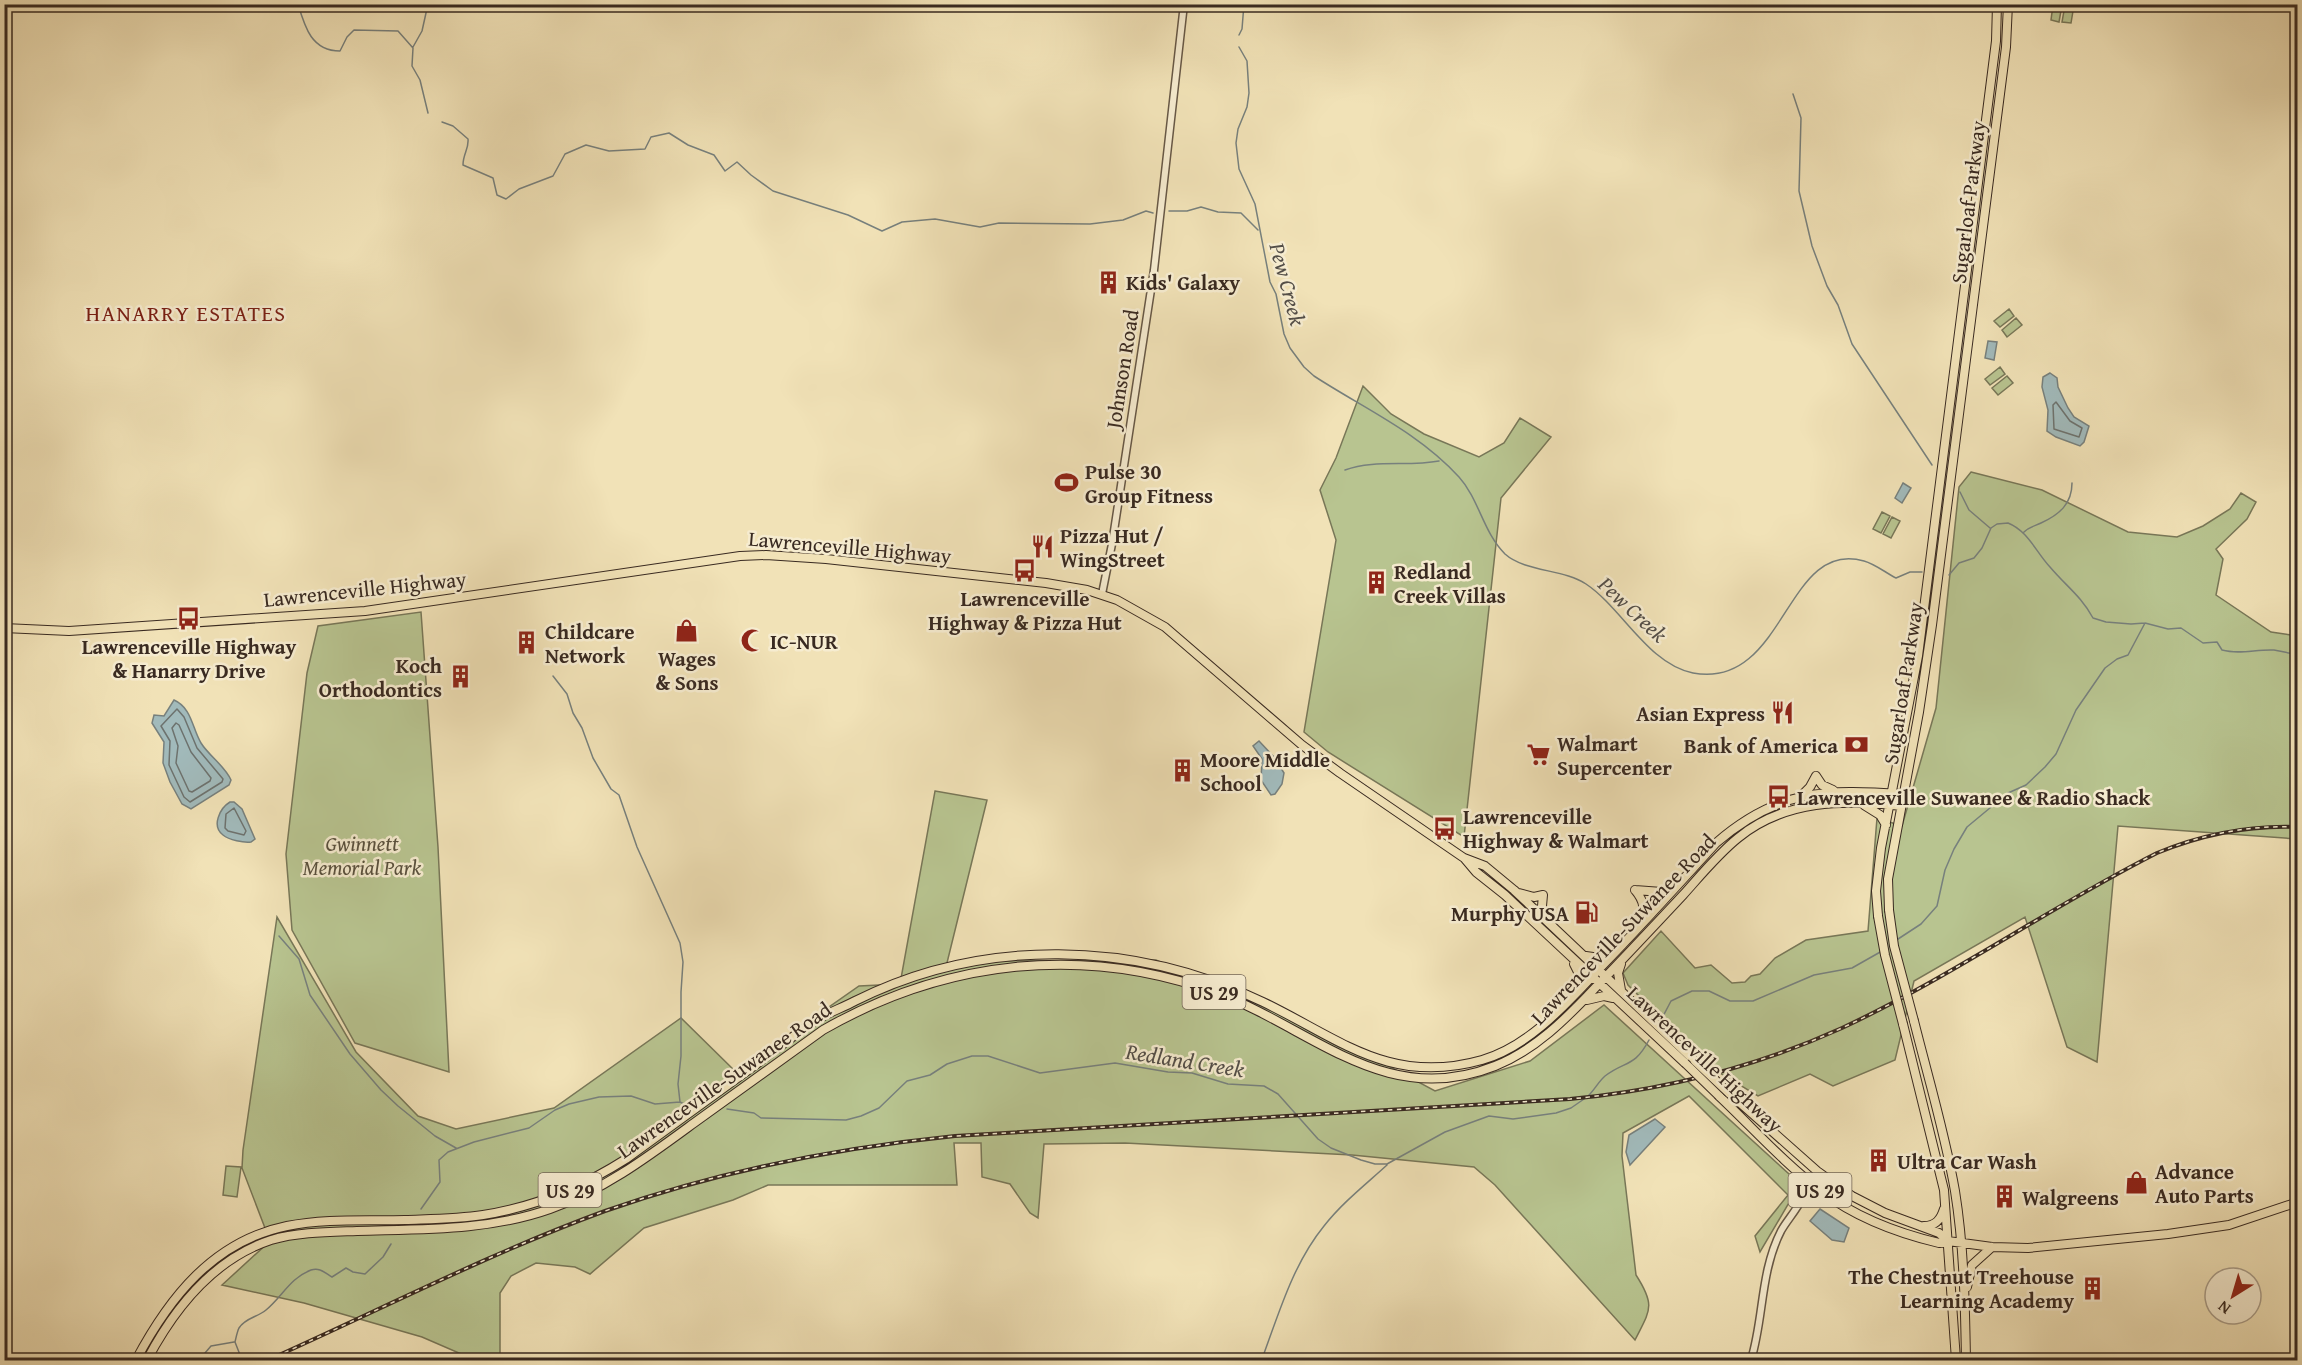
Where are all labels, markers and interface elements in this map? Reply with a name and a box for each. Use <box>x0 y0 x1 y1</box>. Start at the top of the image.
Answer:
street label: Sugarloaf Parkway <box>1943 118 1993 285</box>
water label: Pew Creek <box>1261 238 1315 330</box>
place label: Kids' Galaxy <box>1126 267 1240 298</box>
building icon: Kids' Galaxy <box>1095 269 1121 295</box>
district label: HANARRY ESTATES <box>86 297 286 329</box>
street label: Johnson Road <box>1097 306 1147 434</box>
place label: Pulse 30 Group Fitness <box>1085 456 1213 511</box>
sports icon: Pulse 30 Group Fitness <box>1054 470 1080 496</box>
place label: Pizza Hut / WingStreet <box>1060 520 1165 575</box>
street label: Lawrenceville Highway <box>747 523 953 571</box>
restaurant icon: Pizza Hut / WingStreet <box>1029 534 1055 560</box>
place label: Redland Creek Villas <box>1394 556 1506 611</box>
bus stop icon: Lawrenceville Highway & Pizza Hut <box>1012 557 1038 583</box>
street label: Lawrenceville Highway <box>262 563 468 615</box>
water label: Pew Creek <box>1590 568 1676 650</box>
building icon: Redland Creek Villas <box>1363 570 1389 596</box>
place label: Lawrenceville Highway & Pizza Hut <box>928 583 1122 638</box>
street label: Sugarloaf Parkway <box>1875 599 1931 766</box>
bus stop icon: Lawrenceville Highway & Hanarry Drive <box>176 605 202 631</box>
place label: Childcare Network <box>545 616 634 671</box>
shop icon: Wages & Sons <box>674 617 700 643</box>
place label: IC-NUR <box>770 626 839 657</box>
mosque icon: IC-NUR <box>739 628 765 654</box>
building icon: Childcare Network <box>514 630 540 656</box>
place label: Lawrenceville Highway & Hanarry Drive <box>82 631 297 686</box>
place label: Wages & Sons <box>656 643 718 698</box>
place label: Koch Orthodontics <box>319 650 443 705</box>
building icon: Koch Orthodontics <box>447 664 473 690</box>
place label: Asian Express <box>1636 698 1765 729</box>
restaurant icon: Asian Express <box>1770 700 1796 726</box>
place label: Walmart Supercenter <box>1557 728 1672 783</box>
place label: Bank of America <box>1684 730 1838 761</box>
bank icon: Bank of America <box>1843 732 1869 758</box>
supermarket icon: Walmart Supercenter <box>1526 742 1552 768</box>
place label: Moore Middle School <box>1200 744 1330 799</box>
building icon: Moore Middle School <box>1169 758 1195 784</box>
place label: Lawrenceville Suwanee & Radio Shack <box>1797 782 2151 813</box>
bus stop icon: Lawrenceville Suwanee & Radio Shack <box>1766 784 1792 810</box>
place label: Lawrenceville Highway & Walmart <box>1463 801 1649 856</box>
bus stop icon: Lawrenceville Highway & Walmart <box>1432 815 1458 841</box>
street label: Lawrenceville-Suwanee Road <box>1523 826 1723 1032</box>
park label: Gwinnett Memorial Park <box>303 828 422 883</box>
place label: Murphy USA <box>1451 898 1570 929</box>
fuel station icon: Murphy USA <box>1574 900 1600 926</box>
road number: US 29 <box>1182 975 1246 1009</box>
street label: Lawrenceville Highway <box>1620 978 1790 1140</box>
street label: Lawrenceville-Suwanee Road <box>611 994 838 1166</box>
water label: Redland Creek <box>1123 1035 1247 1085</box>
place label: Ultra Car Wash <box>1897 1146 2037 1177</box>
building icon: Ultra Car Wash <box>1866 1148 1892 1174</box>
place label: Advance Auto Parts <box>2155 1156 2254 1211</box>
shop icon: Advance Auto Parts <box>2124 1170 2150 1196</box>
road number: US 29 <box>538 1173 602 1207</box>
road number: US 29 <box>1788 1173 1852 1207</box>
place label: Walgreens <box>2022 1182 2119 1213</box>
building icon: Walgreens <box>1991 1184 2017 1210</box>
place label: The Chestnut Treehouse Learning Academy <box>1848 1261 2074 1316</box>
north arrow <box>2203 1266 2263 1326</box>
building icon: The Chestnut Treehouse Learning Academy <box>2079 1275 2105 1301</box>
text: N <box>2212 1295 2235 1321</box>

